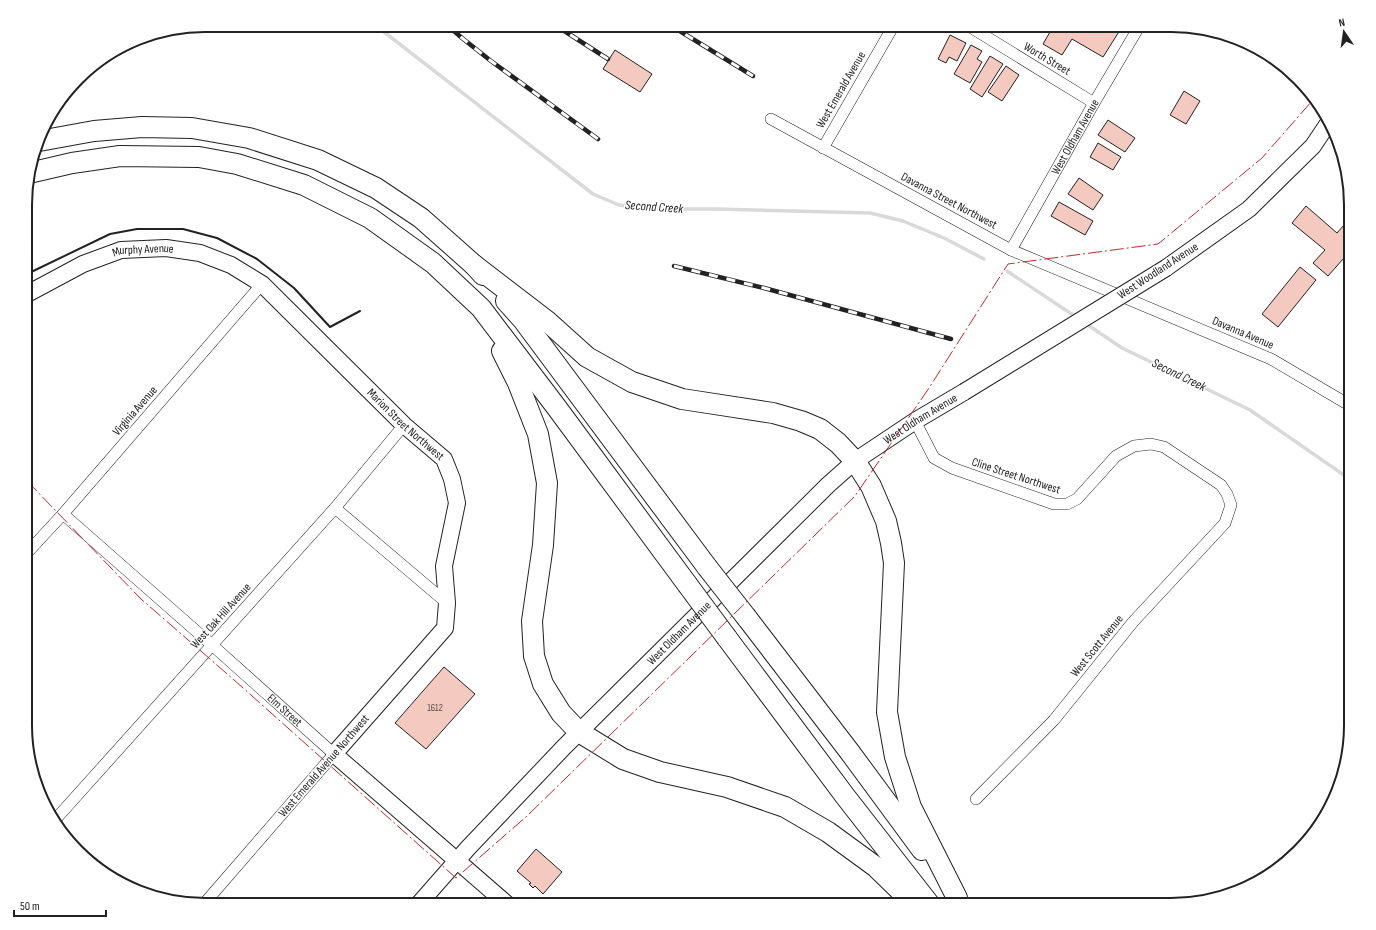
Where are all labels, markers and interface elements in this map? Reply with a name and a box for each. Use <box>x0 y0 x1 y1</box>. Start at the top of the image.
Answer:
north arrow <box>1324 12 1364 52</box>
text: N <box>1338 16 1346 30</box>
street label: Worth Street <box>1021 39 1074 79</box>
street label: West Emerald Avenue <box>813 49 869 131</box>
street label: West Oldham Avenue <box>1048 96 1102 177</box>
street label: Davanna Street Northwest <box>898 169 1000 233</box>
water label: Second Creek <box>624 197 685 217</box>
street label: West Woodland Avenue <box>1115 239 1201 303</box>
street label: Murphy Avenue <box>110 240 175 260</box>
street label: Davanna Avenue <box>1210 313 1276 353</box>
water label: Second Creek <box>1149 355 1210 395</box>
street label: Virginia Avenue <box>109 383 161 439</box>
street label: Marion Street Northwest <box>364 385 448 464</box>
street label: West Oldham Avenue <box>880 390 960 447</box>
street label: Cline Street Northwest <box>970 455 1063 498</box>
street label: West Oak Hill Avenue <box>188 580 255 652</box>
street label: West Oldham Avenue <box>644 598 714 668</box>
street label: West Scott Avenue <box>1067 612 1127 680</box>
street label: Elm Street <box>264 690 306 730</box>
house number: 1612 <box>427 702 443 714</box>
street label: West Emerald Avenue Northwest <box>275 711 373 820</box>
scale bar <box>14 892 106 918</box>
text: 50 m <box>20 899 40 914</box>

